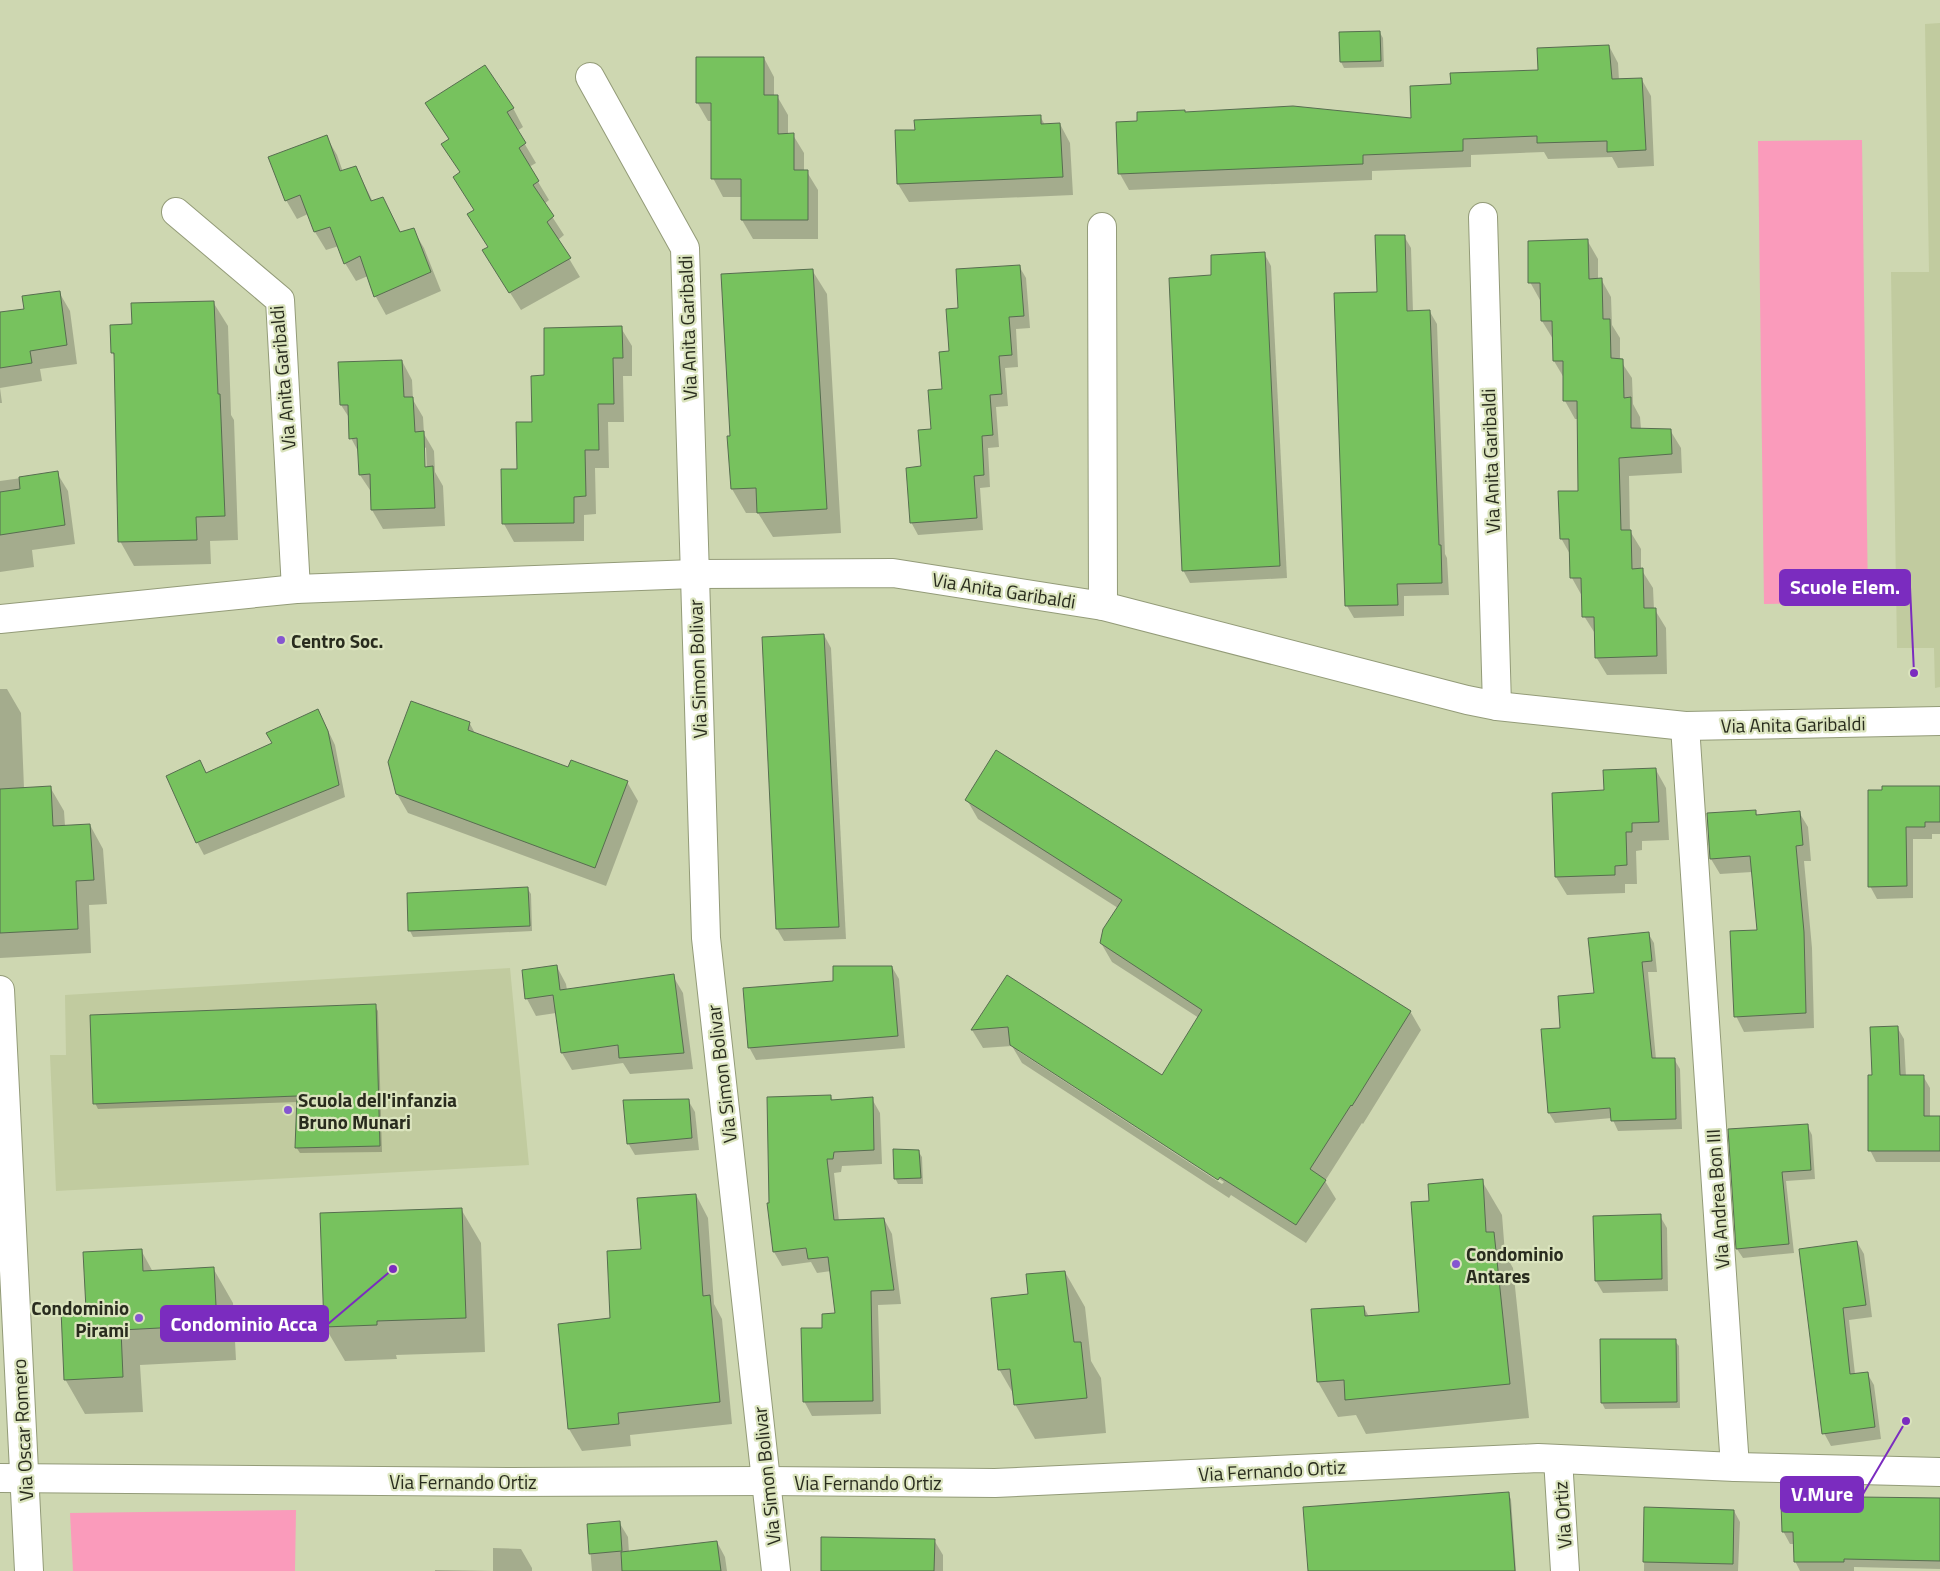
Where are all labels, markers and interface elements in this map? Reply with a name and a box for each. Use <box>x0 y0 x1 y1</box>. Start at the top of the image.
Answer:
street label: Via Anita Garibaldi <box>670 255 704 401</box>
street label: Via Anita Garibaldi <box>261 304 303 452</box>
street label: Via Anita Garibaldi <box>1473 388 1507 534</box>
street label: Via Anita Garibaldi <box>930 564 1078 616</box>
callout: Scuole Elem. <box>1780 570 1910 605</box>
text: Scuole Elem. <box>1790 571 1900 602</box>
street label: Via Simon Bolivar <box>680 599 714 739</box>
place label: Centro Soc. <box>291 626 383 655</box>
marker: Centro Soc. <box>275 634 287 646</box>
street label: Via Anita Garibaldi <box>1720 708 1866 740</box>
street label: Via Simon Bolivar <box>698 1003 744 1145</box>
place label: Scuola dell'infanzia Bruno Munari <box>298 1085 457 1136</box>
marker: Scuola dell'infanzia Bruno Munari <box>282 1104 294 1116</box>
street label: Via Andrea Bon III <box>1698 1128 1736 1270</box>
place label: Condominio Antares <box>1466 1239 1564 1290</box>
marker: Condominio Antares <box>1450 1258 1462 1270</box>
place label: Condominio Pirami <box>31 1293 129 1344</box>
callout: Condominio Acca <box>161 1306 328 1341</box>
text: Condominio Acca <box>170 1308 318 1339</box>
marker: Condominio Pirami <box>133 1312 145 1324</box>
street label: Via Oscar Romero <box>4 1358 40 1502</box>
street label: Via Simon Bolivar <box>744 1405 788 1547</box>
street label: Via Fernando Ortiz <box>1198 1452 1346 1488</box>
street label: Via Fernando Ortiz <box>389 1467 537 1496</box>
street label: Via Fernando Ortiz <box>794 1468 942 1497</box>
callout: V.Mure <box>1781 1477 1863 1512</box>
text: V.Mure <box>1791 1478 1853 1509</box>
street label: Via Ortiz <box>1545 1480 1579 1550</box>

